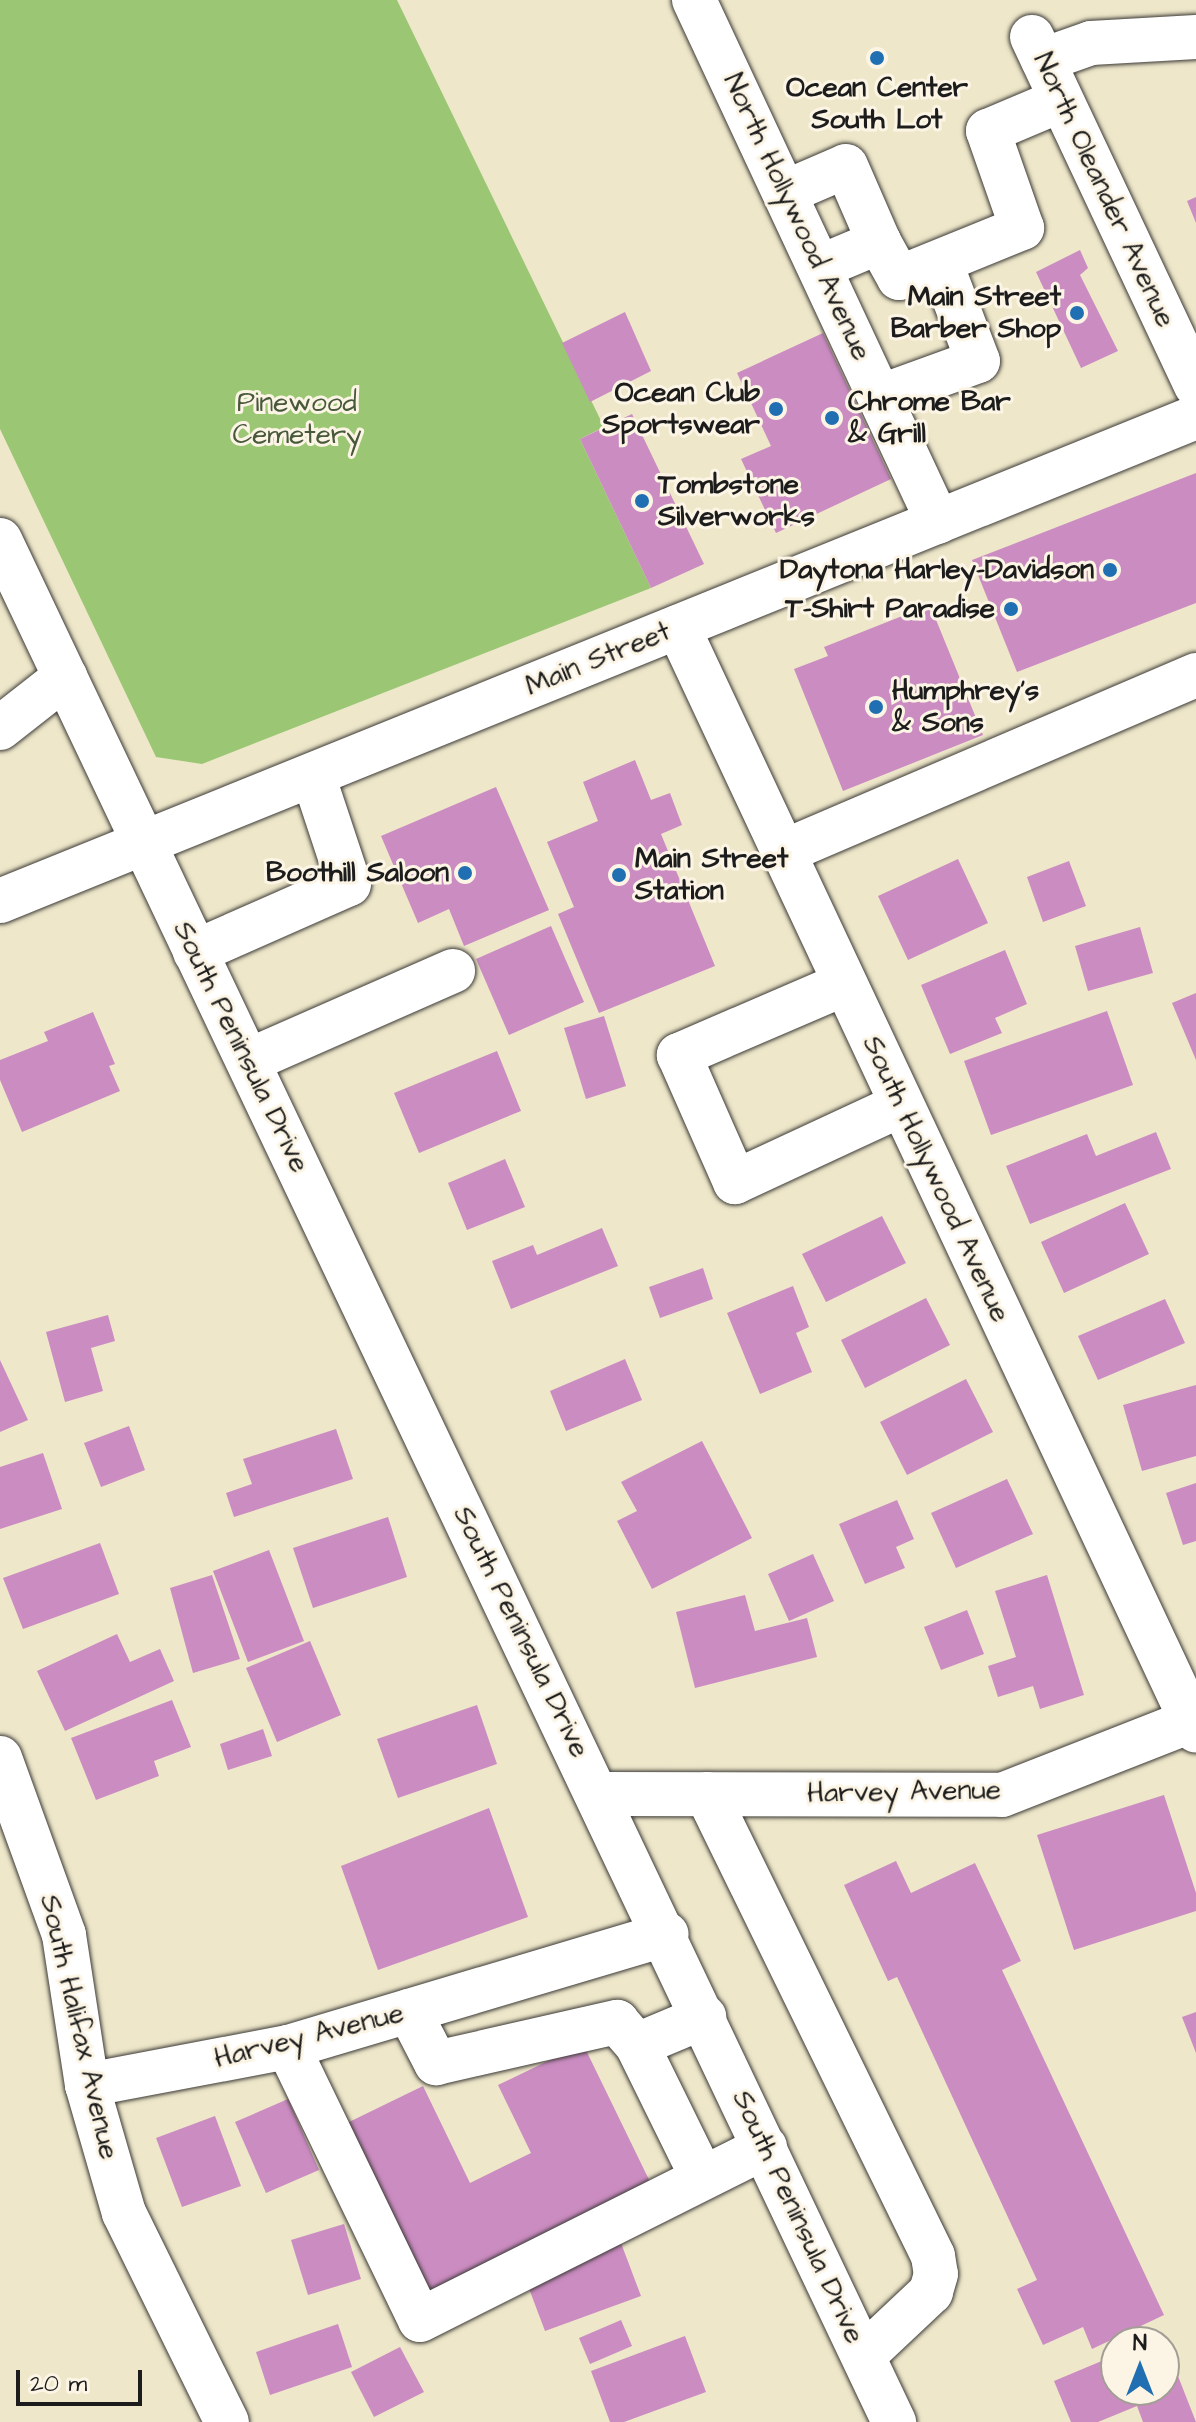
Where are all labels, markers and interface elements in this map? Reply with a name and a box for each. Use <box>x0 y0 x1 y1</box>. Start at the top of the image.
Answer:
street label: North Oleander Avenue <box>1026 47 1182 333</box>
marker: Ocean Center South Lot <box>868 49 886 67</box>
street label: North Hollywood Avenue <box>716 68 878 366</box>
place label: Ocean Center South Lot <box>786 71 968 137</box>
place label: Main Street Barber Shop <box>891 280 1061 346</box>
marker: Main Street Barber Shop <box>1068 304 1086 322</box>
place label: Ocean Club Sportswear <box>602 376 760 442</box>
place label: Chrome Bar & Grill <box>848 385 1011 451</box>
park label: Pinewood Cemetery <box>232 386 362 452</box>
marker: Ocean Club Sportswear <box>767 400 785 418</box>
marker: Chrome Bar & Grill <box>823 409 841 427</box>
place label: Tombstone Silverworks <box>658 468 815 534</box>
marker: Tombstone Silverworks <box>633 492 651 510</box>
place label: Daytona Harley-Davidson <box>780 553 1094 587</box>
marker: Daytona Harley-Davidson <box>1101 561 1119 579</box>
place label: T-Shirt Paradise <box>785 592 995 626</box>
marker: T-Shirt Paradise <box>1002 600 1020 618</box>
street label: Main Street <box>521 615 675 703</box>
place label: Humphrey's & Sons <box>892 674 1039 740</box>
marker: Humphrey's & Sons <box>867 698 885 716</box>
place label: Main Street Station <box>635 842 788 908</box>
place label: Boothill Saloon <box>266 856 449 890</box>
marker: Boothill Saloon <box>456 864 474 882</box>
marker: Main Street Station <box>610 866 628 884</box>
street label: South Peninsula Drive <box>166 916 316 1178</box>
street label: South Hollywood Avenue <box>855 1031 1017 1327</box>
street label: South Peninsula Drive <box>446 1501 596 1763</box>
street label: Harvey Avenue <box>807 1774 1001 1810</box>
street label: South Halifax Avenue <box>32 1891 126 2163</box>
street label: Harvey Avenue <box>211 1996 407 2076</box>
street label: South Peninsula Drive <box>725 2085 871 2349</box>
north arrow <box>1100 2326 1180 2406</box>
text: N <box>1133 2328 1147 2359</box>
scale bar <box>20 2354 146 2404</box>
text: 20 m <box>30 2367 87 2401</box>

